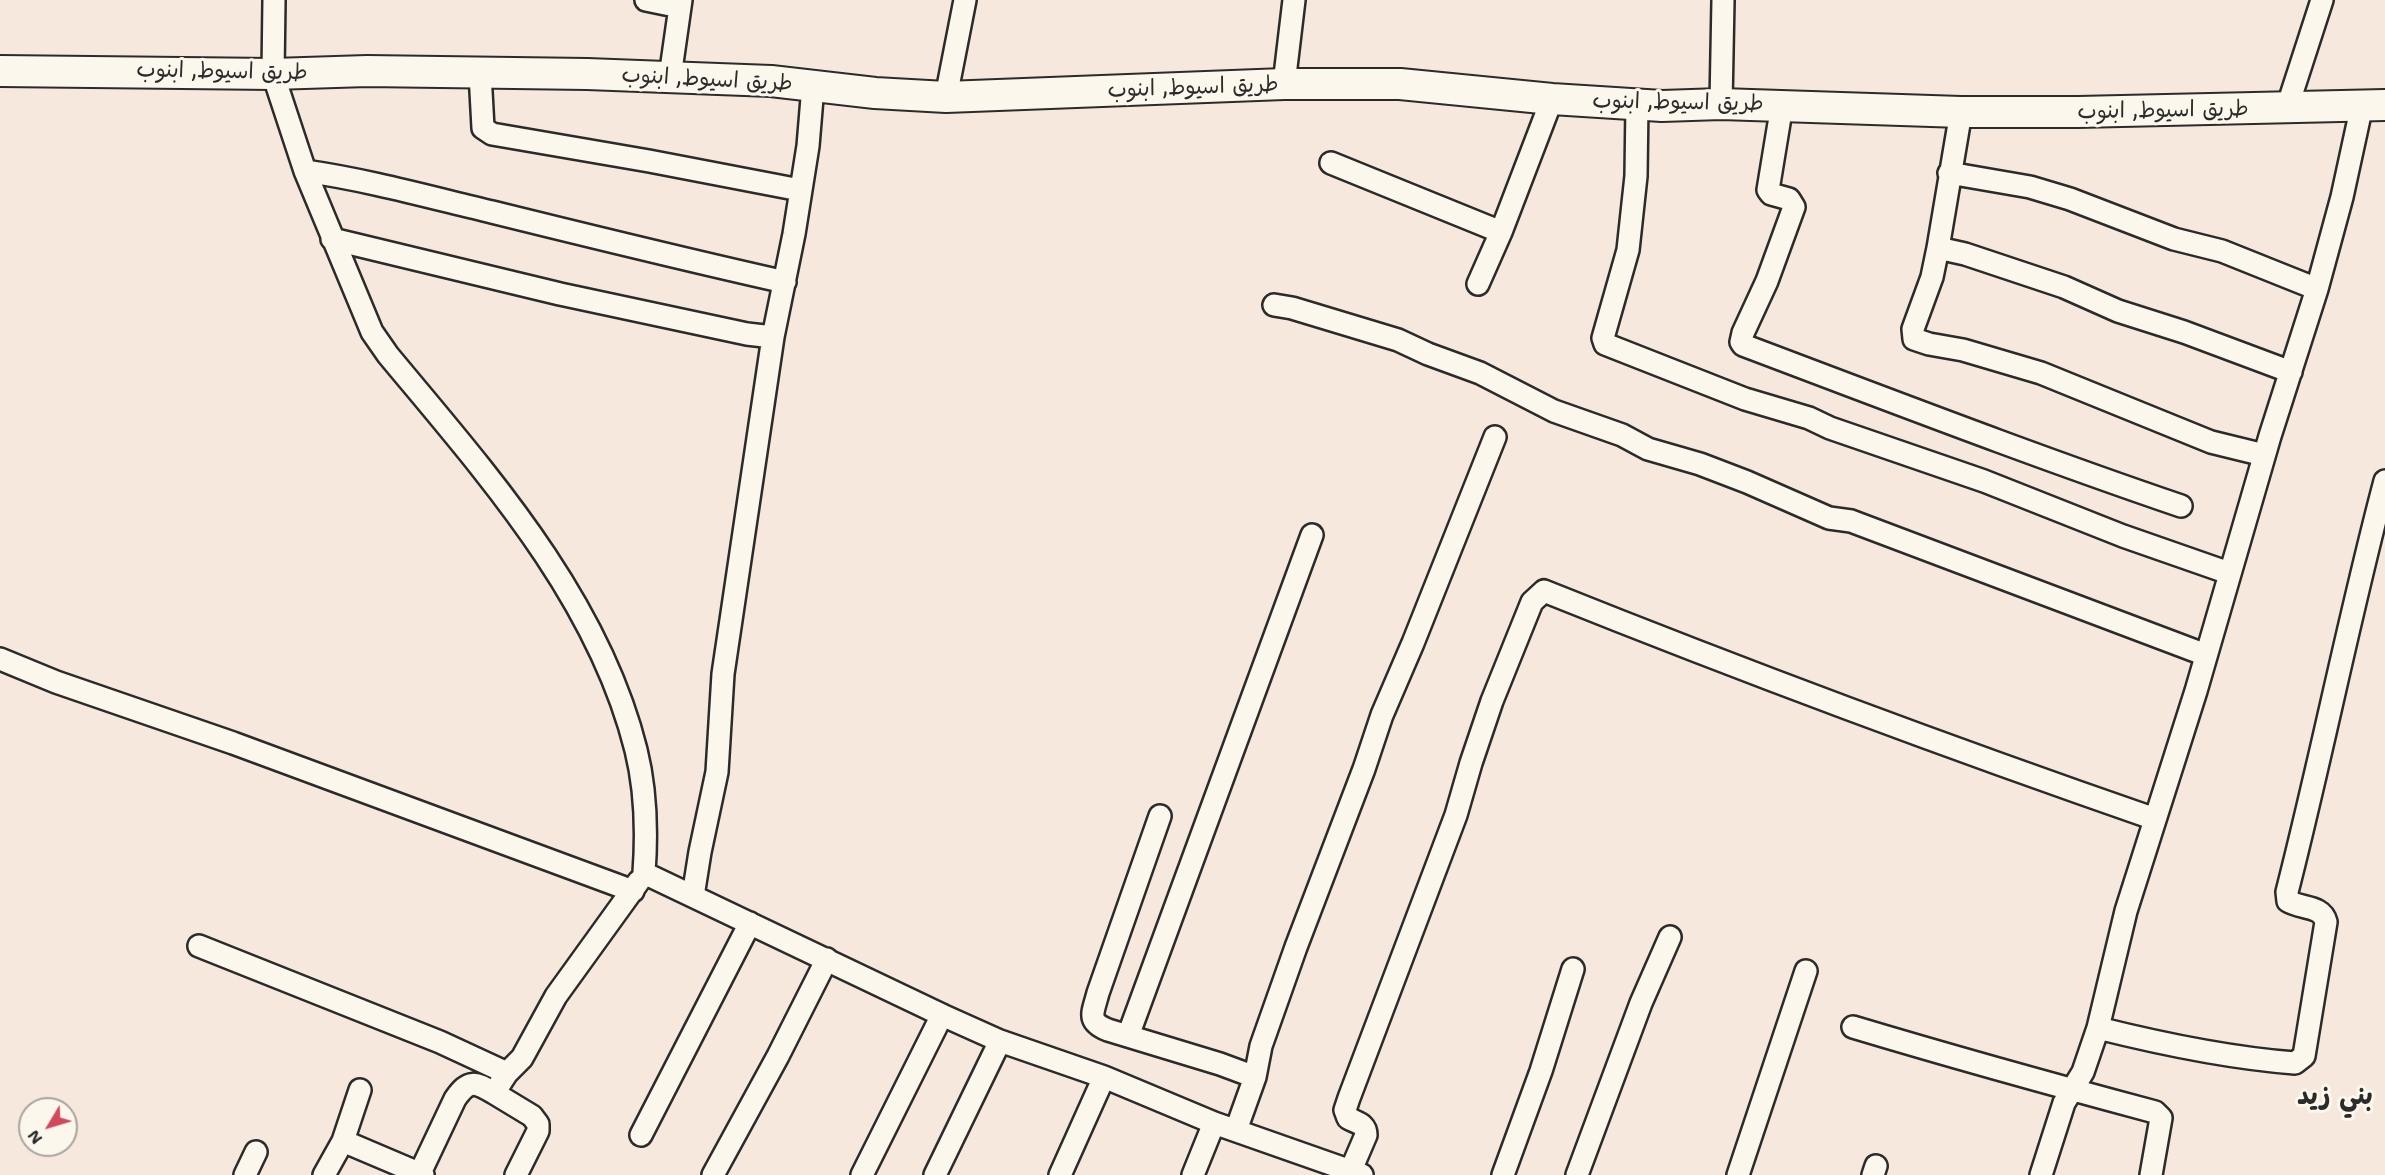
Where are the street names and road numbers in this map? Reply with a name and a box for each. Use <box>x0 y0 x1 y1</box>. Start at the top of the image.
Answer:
street label: طريق اسيوط, ابنوب <box>136 57 308 87</box>
street label: طريق اسيوط, ابنوب <box>621 62 793 98</box>
street label: طريق اسيوط, ابنوب <box>1107 72 1279 104</box>
street label: طريق اسيوط, ابنوب <box>1592 88 1764 118</box>
street label: طريق اسيوط, ابنوب <box>2077 96 2249 126</box>

